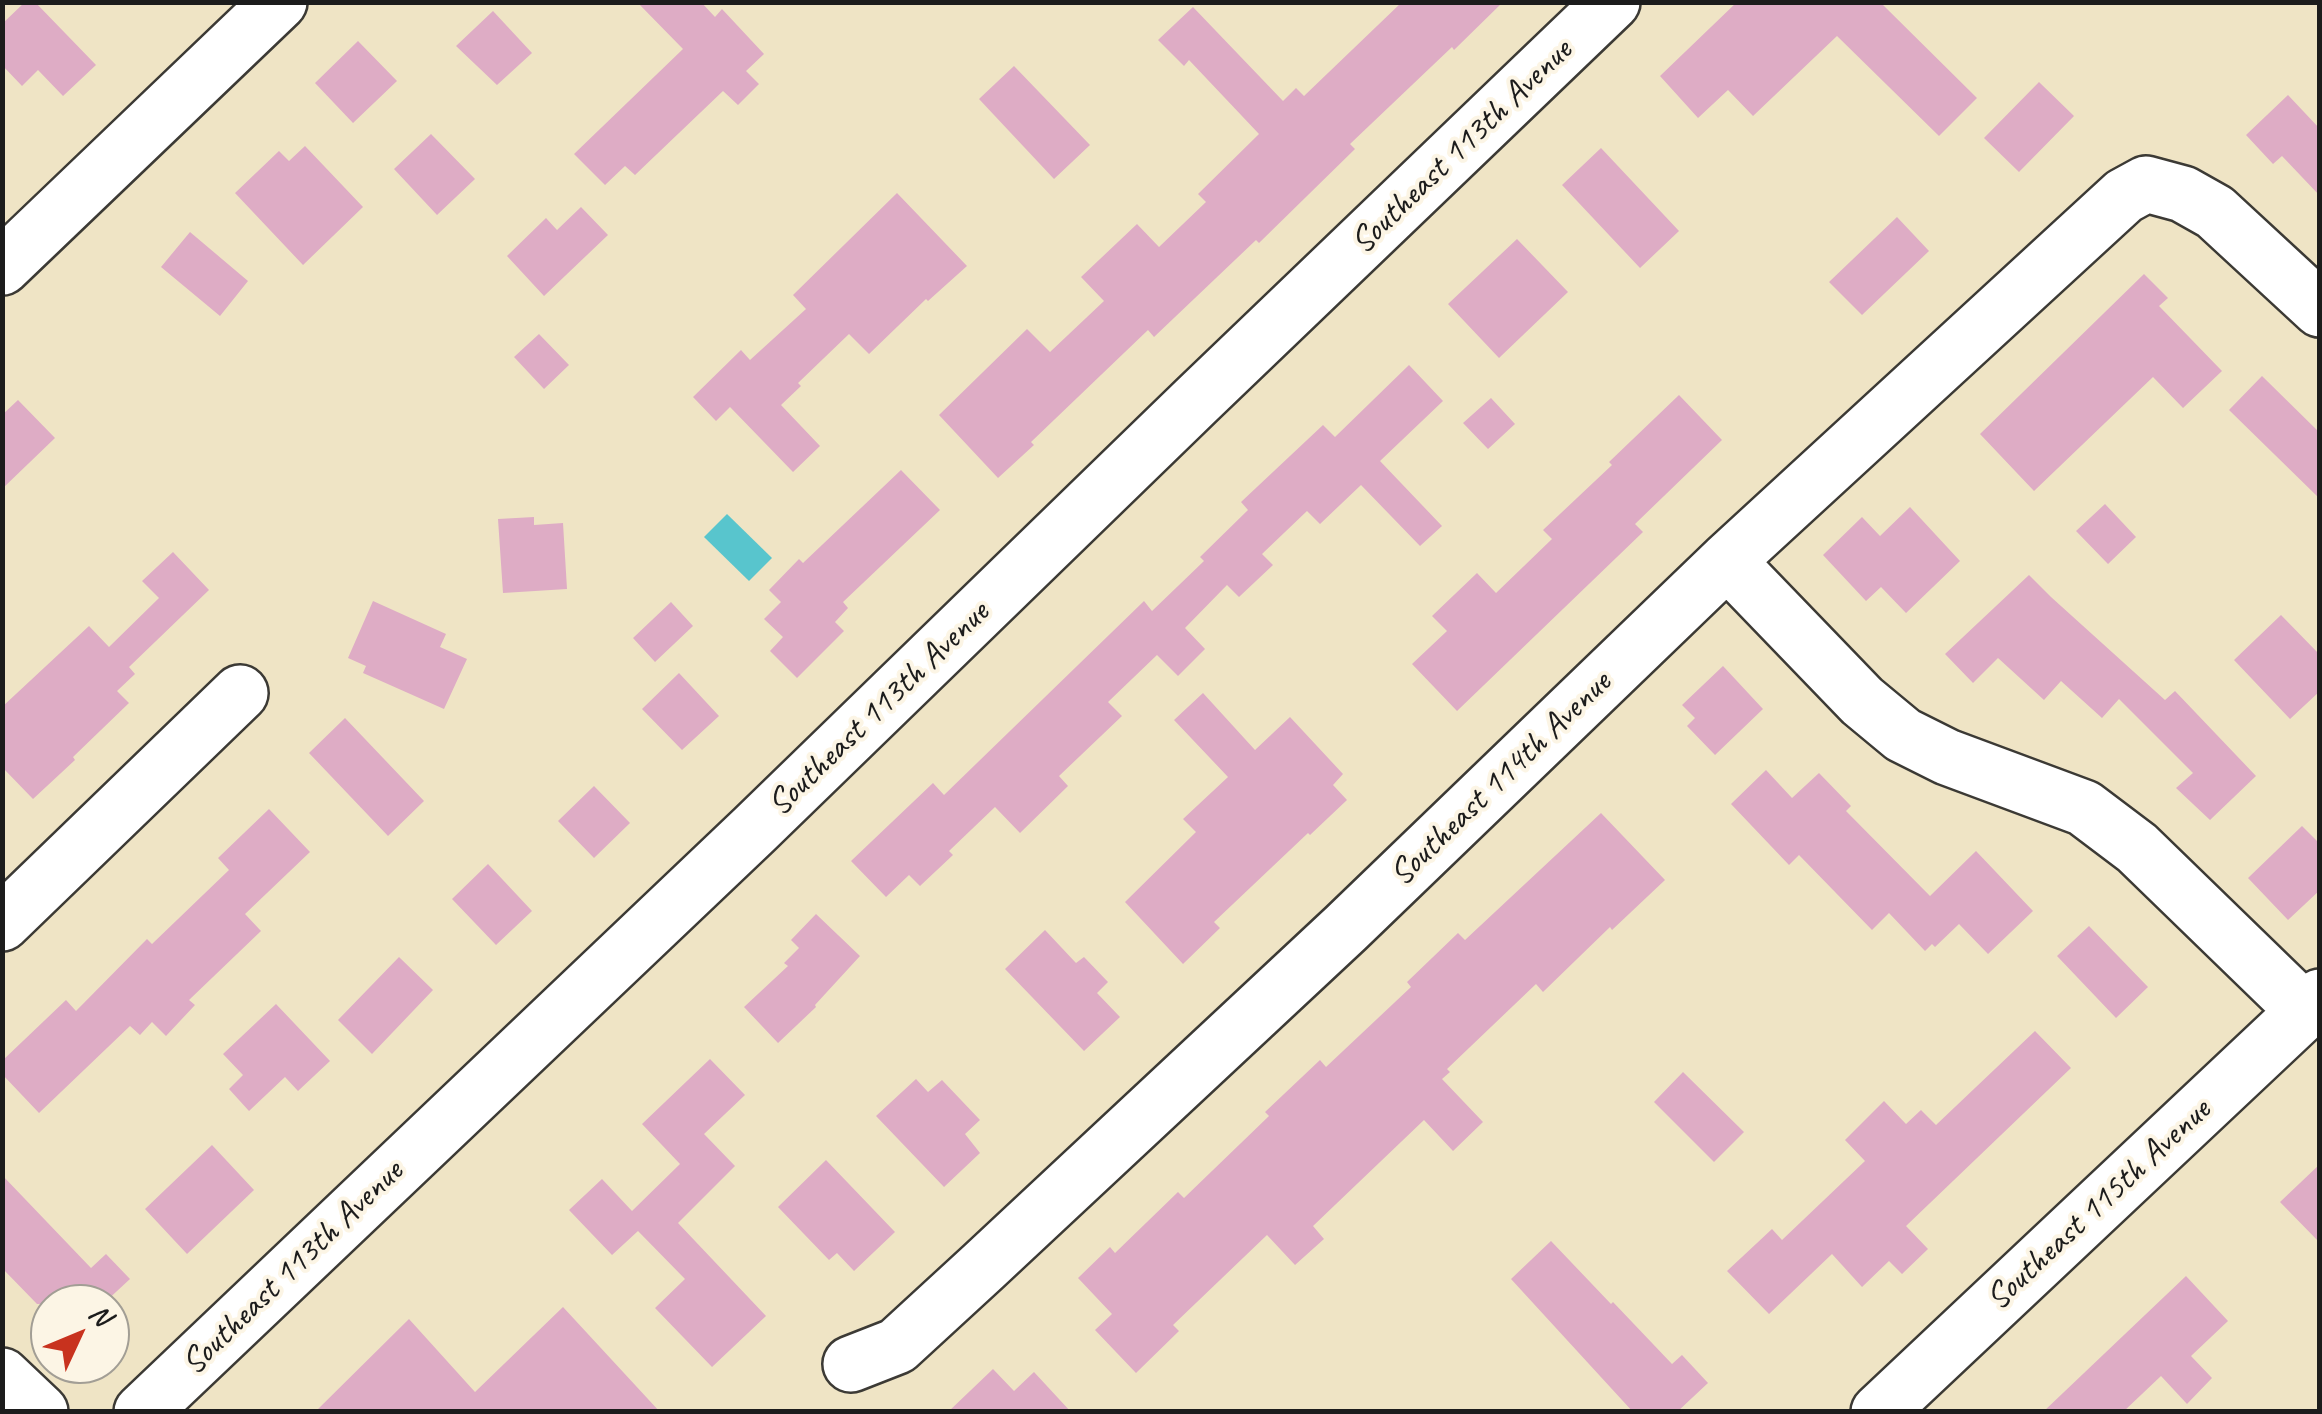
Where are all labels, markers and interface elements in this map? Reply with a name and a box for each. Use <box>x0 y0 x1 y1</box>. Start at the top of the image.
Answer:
street label: Southeast 113th Avenue <box>1342 31 1582 263</box>
street label: Southeast 113th Avenue <box>759 593 999 825</box>
street label: Southeast 114th Avenue <box>1381 663 1621 895</box>
street label: Southeast 115th Avenue <box>1978 1090 2220 1320</box>
street label: Southeast 113th Avenue <box>173 1152 413 1384</box>
north arrow <box>30 1284 130 1384</box>
text: N <box>82 1296 119 1333</box>

